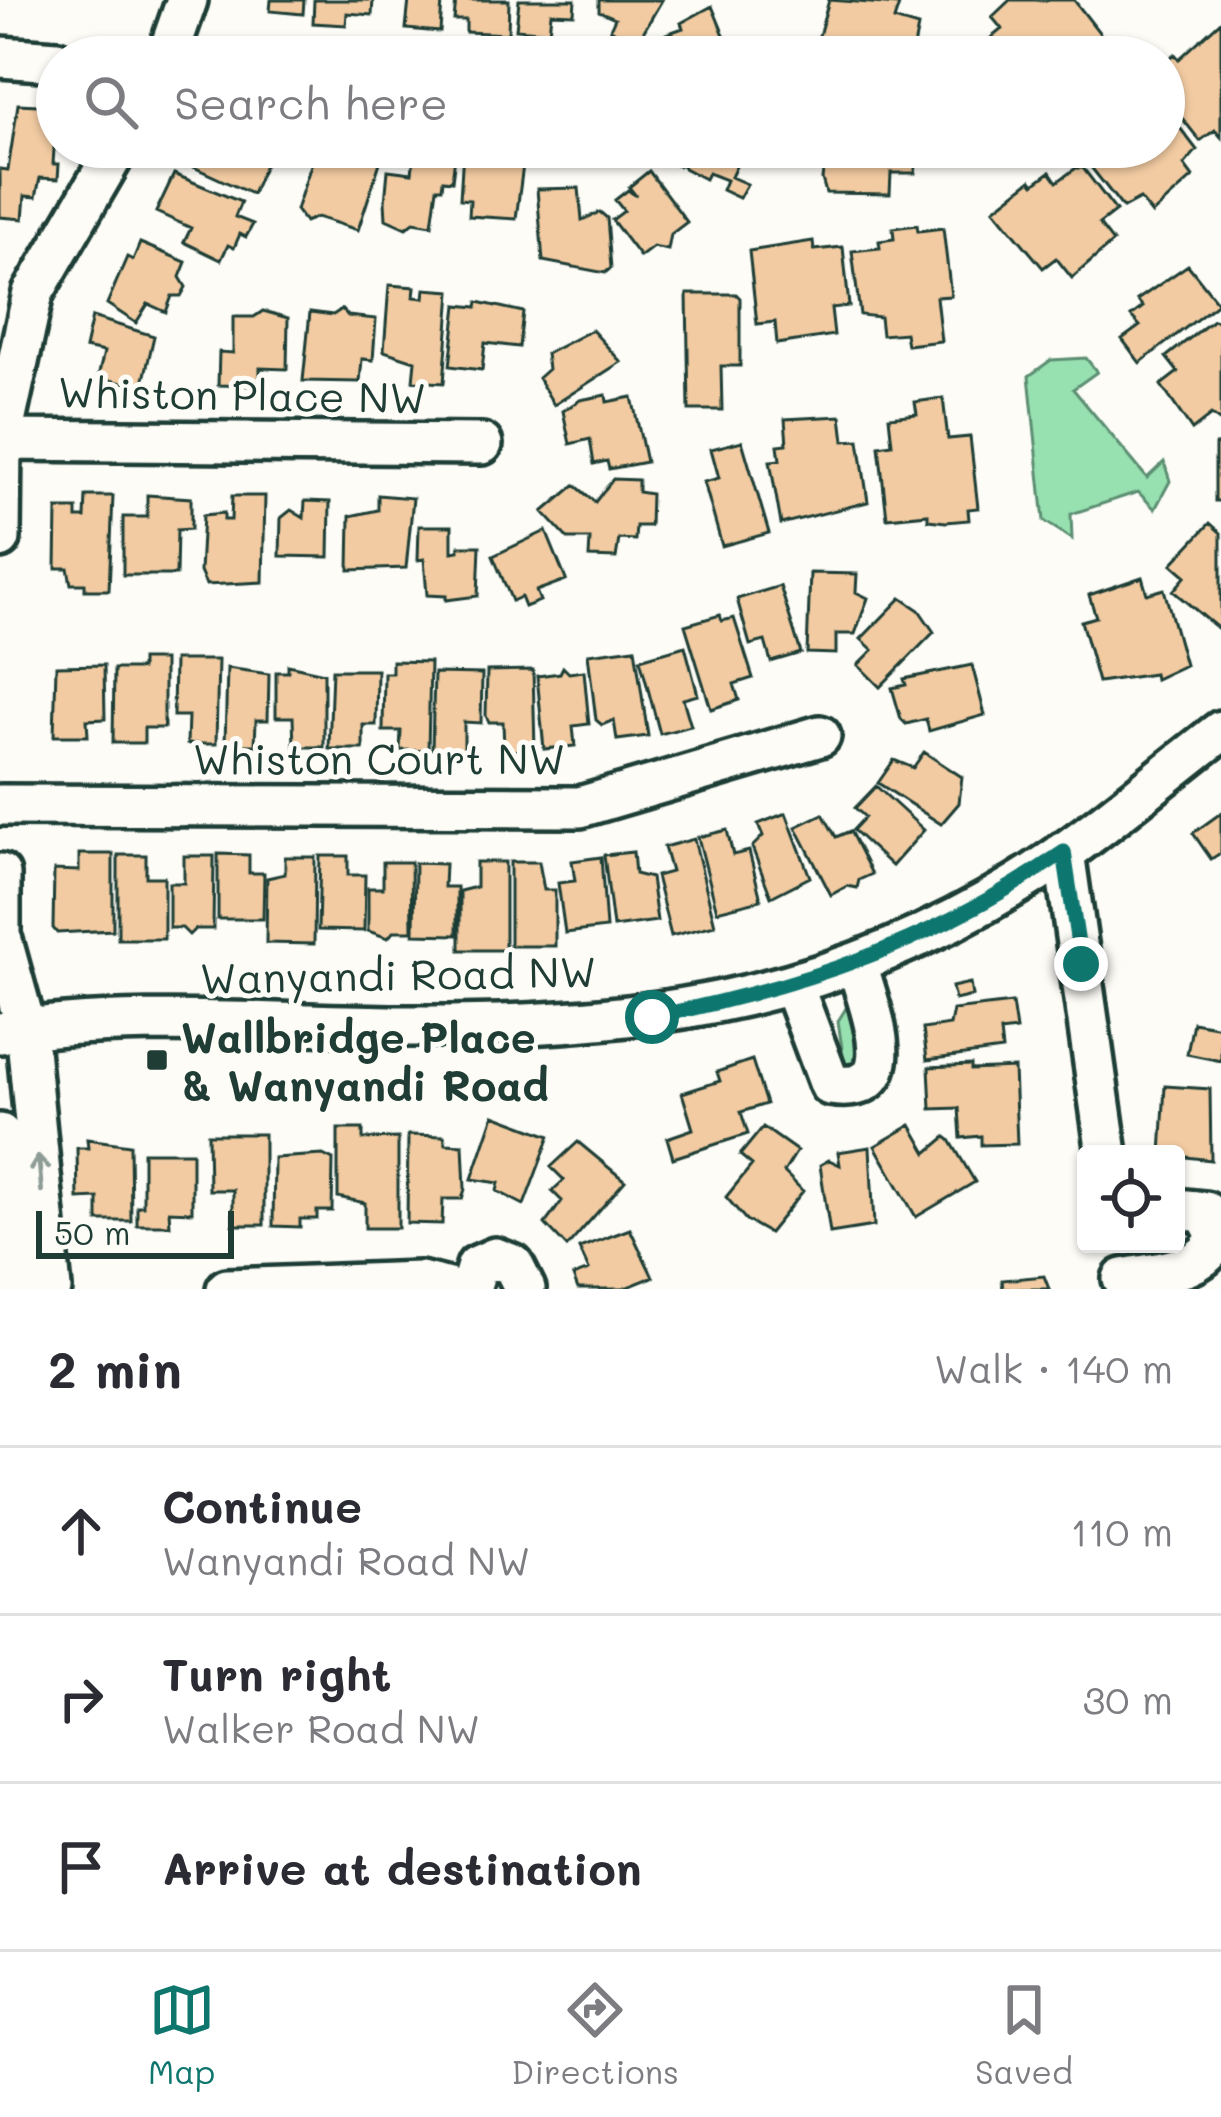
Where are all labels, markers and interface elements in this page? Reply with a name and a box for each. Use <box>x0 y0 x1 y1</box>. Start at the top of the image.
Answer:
search box <box>36 36 1185 168</box>
icon: search <box>78 69 144 135</box>
text: Search here <box>174 73 448 131</box>
street label: Whiston Place NW <box>57 363 427 425</box>
street label: Whiston Court NW <box>193 731 565 786</box>
route end <box>1054 937 1108 991</box>
street label: Wanyandi Road NW <box>199 943 597 1005</box>
route start <box>625 990 679 1044</box>
place label: Wallbridge Place & Wanyandi Road <box>181 1009 549 1112</box>
marker: Wallbridge Place & Wanyandi Road <box>144 1047 170 1073</box>
map controls <box>1077 1145 1185 1253</box>
button: locate <box>1077 1145 1185 1253</box>
one-way arrow <box>28 1154 51 1193</box>
scale bar <box>36 1205 234 1258</box>
text: 50 m <box>54 1210 130 1253</box>
text: 2 min <box>48 1334 182 1401</box>
text: Walk · 140 m <box>934 1342 1173 1393</box>
text: Continue <box>162 1476 362 1534</box>
icon: ahead <box>48 1498 114 1564</box>
text: 110 m <box>1071 1505 1173 1556</box>
text: Wanyandi Road NW <box>162 1534 530 1585</box>
text: Turn right <box>162 1644 391 1702</box>
icon: right <box>48 1666 114 1732</box>
text: 30 m <box>1083 1673 1173 1724</box>
text: Walker Road NW <box>162 1702 480 1753</box>
icon: arrive <box>48 1834 114 1900</box>
text: Arrive at destination <box>162 1838 642 1896</box>
tab: Map <box>148 1977 215 2092</box>
tab: Directions <box>511 1977 679 2092</box>
tab: Saved <box>975 1977 1073 2092</box>

